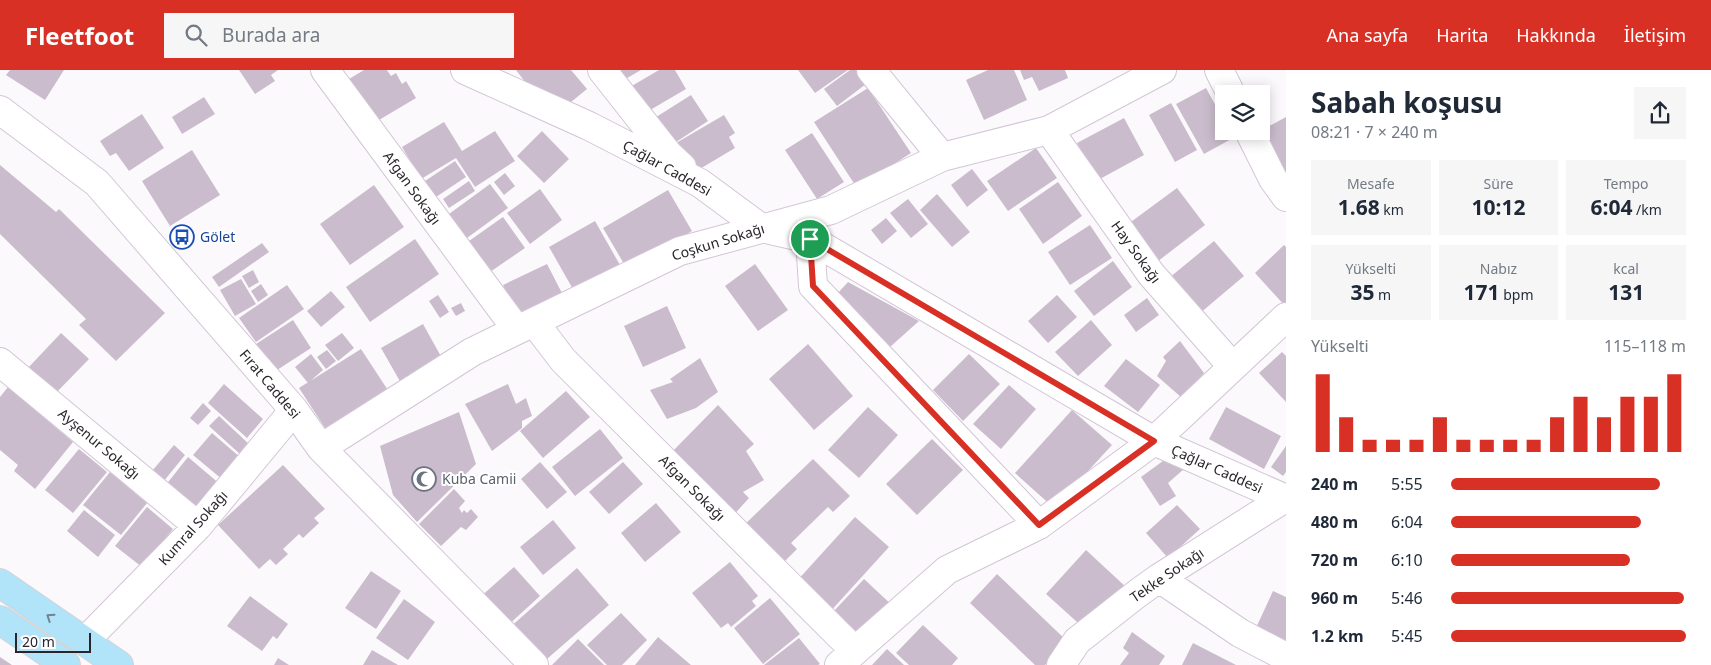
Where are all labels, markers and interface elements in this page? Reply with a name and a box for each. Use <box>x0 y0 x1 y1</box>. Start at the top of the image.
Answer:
search box <box>164 13 514 58</box>
text: Fleetfoot <box>25 19 134 52</box>
icon: search <box>182 21 210 49</box>
text: Burada ara <box>222 22 320 48</box>
text: Ana sayfa <box>1327 23 1408 47</box>
text: Harita <box>1436 23 1488 47</box>
text: Hakkında <box>1516 23 1596 47</box>
text: İletişim <box>1624 23 1686 47</box>
text: Sabah koşusu <box>1311 83 1503 121</box>
map controls <box>1215 85 1270 140</box>
button: layers <box>1215 85 1270 140</box>
button: share <box>1634 87 1686 139</box>
text: 08:21 · 7 × 240 m <box>1311 121 1438 143</box>
street label: Çağlar Caddesi <box>620 135 715 200</box>
street label: Afgan Sokağı <box>379 147 445 228</box>
text: Mesafe <box>1347 174 1395 193</box>
text: Süre <box>1484 174 1513 193</box>
text: Tempo <box>1604 174 1649 193</box>
text: 1.68 <box>1338 193 1380 221</box>
text: 10:12 <box>1472 193 1525 221</box>
text: 6:04 <box>1590 193 1632 221</box>
text: km <box>1380 200 1404 219</box>
text: /km <box>1632 200 1662 219</box>
street label: Hay Sokağı <box>1107 217 1165 287</box>
street label: Coşkun Sokağı <box>669 218 767 265</box>
pin <box>789 218 831 260</box>
bus stop icon: Gölet <box>169 224 195 250</box>
icon: arrive <box>796 225 824 253</box>
place label: Gölet <box>200 227 235 246</box>
text: Yükselti <box>1346 259 1396 278</box>
text: Nabız <box>1480 259 1517 278</box>
text: kcal <box>1613 259 1639 278</box>
text: 35 <box>1350 278 1374 306</box>
text: 171 <box>1463 278 1500 306</box>
text: 131 <box>1608 278 1644 306</box>
text: m <box>1374 285 1391 304</box>
text: bpm <box>1500 285 1533 304</box>
text: Yükselti <box>1311 335 1369 357</box>
text: 115–118 m <box>1604 335 1686 357</box>
street label: Fırat Caddesi <box>236 345 305 422</box>
street label: Ayşenur Sokağı <box>54 404 144 483</box>
street label: Çağlar Caddesi <box>1168 440 1266 497</box>
street label: Afgan Sokağı <box>655 450 730 525</box>
mosque icon: Kuba Camii <box>411 466 437 492</box>
place label: Kuba Camii <box>442 469 516 488</box>
text: 240 m <box>1311 473 1358 495</box>
text: 5:55 <box>1391 473 1423 495</box>
street label: Kumral Sokağı <box>154 486 231 569</box>
text: 480 m <box>1311 511 1358 533</box>
text: 6:04 <box>1391 511 1423 533</box>
street label: Tekke Sokağı <box>1126 543 1207 606</box>
text: 720 m <box>1311 549 1358 571</box>
text: 6:10 <box>1391 549 1423 571</box>
text: 960 m <box>1311 587 1358 609</box>
text: 5:46 <box>1391 587 1423 609</box>
one-way arrow <box>47 614 56 623</box>
text: 1.2 km <box>1311 625 1363 647</box>
text: 5:45 <box>1391 625 1423 647</box>
scale bar <box>15 630 91 653</box>
text: 20 m <box>22 632 55 651</box>

